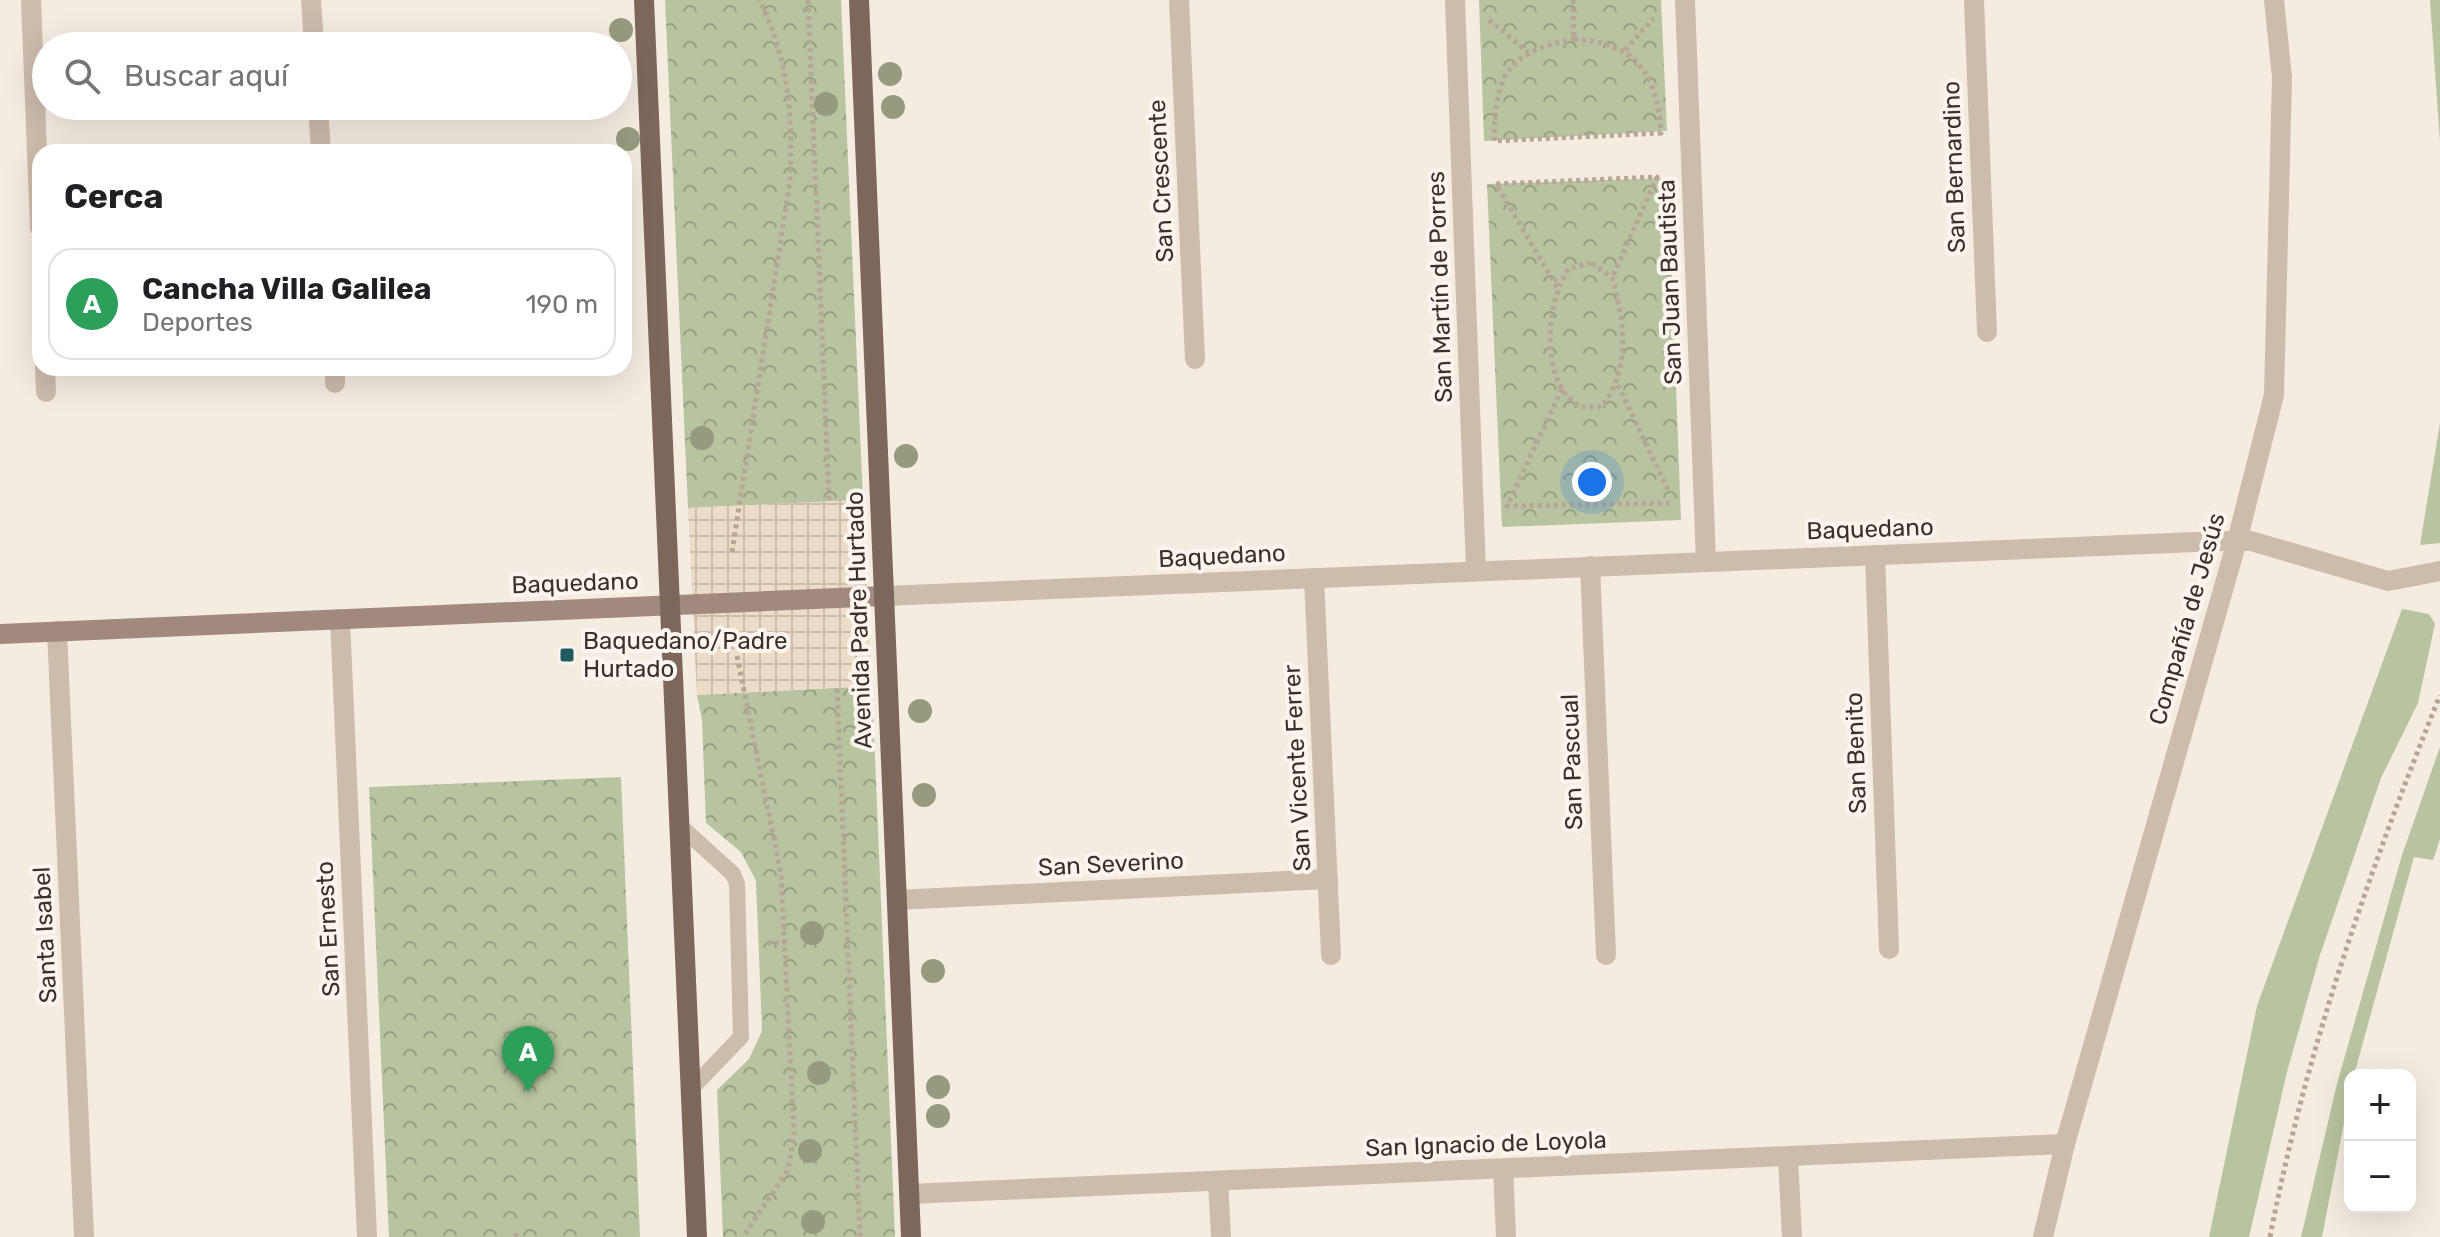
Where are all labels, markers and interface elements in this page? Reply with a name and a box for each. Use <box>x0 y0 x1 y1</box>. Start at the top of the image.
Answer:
search box <box>32 32 632 120</box>
icon: search <box>60 54 104 98</box>
text: Buscar aquí <box>124 58 288 94</box>
street label: San Bernardino <box>1937 80 1971 254</box>
street label: San Crescente <box>1143 99 1179 263</box>
street label: San Martín de Porres <box>1422 171 1458 403</box>
text: Cerca <box>64 176 163 217</box>
street label: San Juan Bautista <box>1652 179 1688 385</box>
text: Cancha Villa Galilea <box>142 271 431 307</box>
text: A <box>83 289 101 320</box>
text: 190 m <box>525 289 598 320</box>
text: Deportes <box>142 307 253 338</box>
your location <box>1572 462 1612 502</box>
street label: Avenida Padre Hurtado <box>841 491 877 749</box>
street label: Compañía de Jesús <box>2143 510 2231 728</box>
street label: Baquedano <box>1806 513 1934 545</box>
street label: Baquedano <box>1158 539 1286 573</box>
street label: Baquedano <box>511 567 639 599</box>
place label: Baquedano/Padre Hurtado <box>583 627 787 683</box>
marker: Baquedano/Padre Hurtado <box>558 646 576 664</box>
street label: San Vicente Ferrer <box>1278 664 1316 872</box>
street label: San Benito <box>1840 692 1872 814</box>
street label: San Pascual <box>1556 694 1588 830</box>
street label: San Severino <box>1037 846 1185 882</box>
street label: San Ernesto <box>310 861 346 997</box>
street label: Santa Isabel <box>27 866 63 1004</box>
pin: A <box>502 1026 554 1092</box>
map controls <box>2344 1069 2416 1213</box>
button: + <box>2344 1069 2416 1141</box>
street label: San Ignacio de Loyola <box>1365 1126 1607 1162</box>
button: − <box>2344 1141 2416 1213</box>

